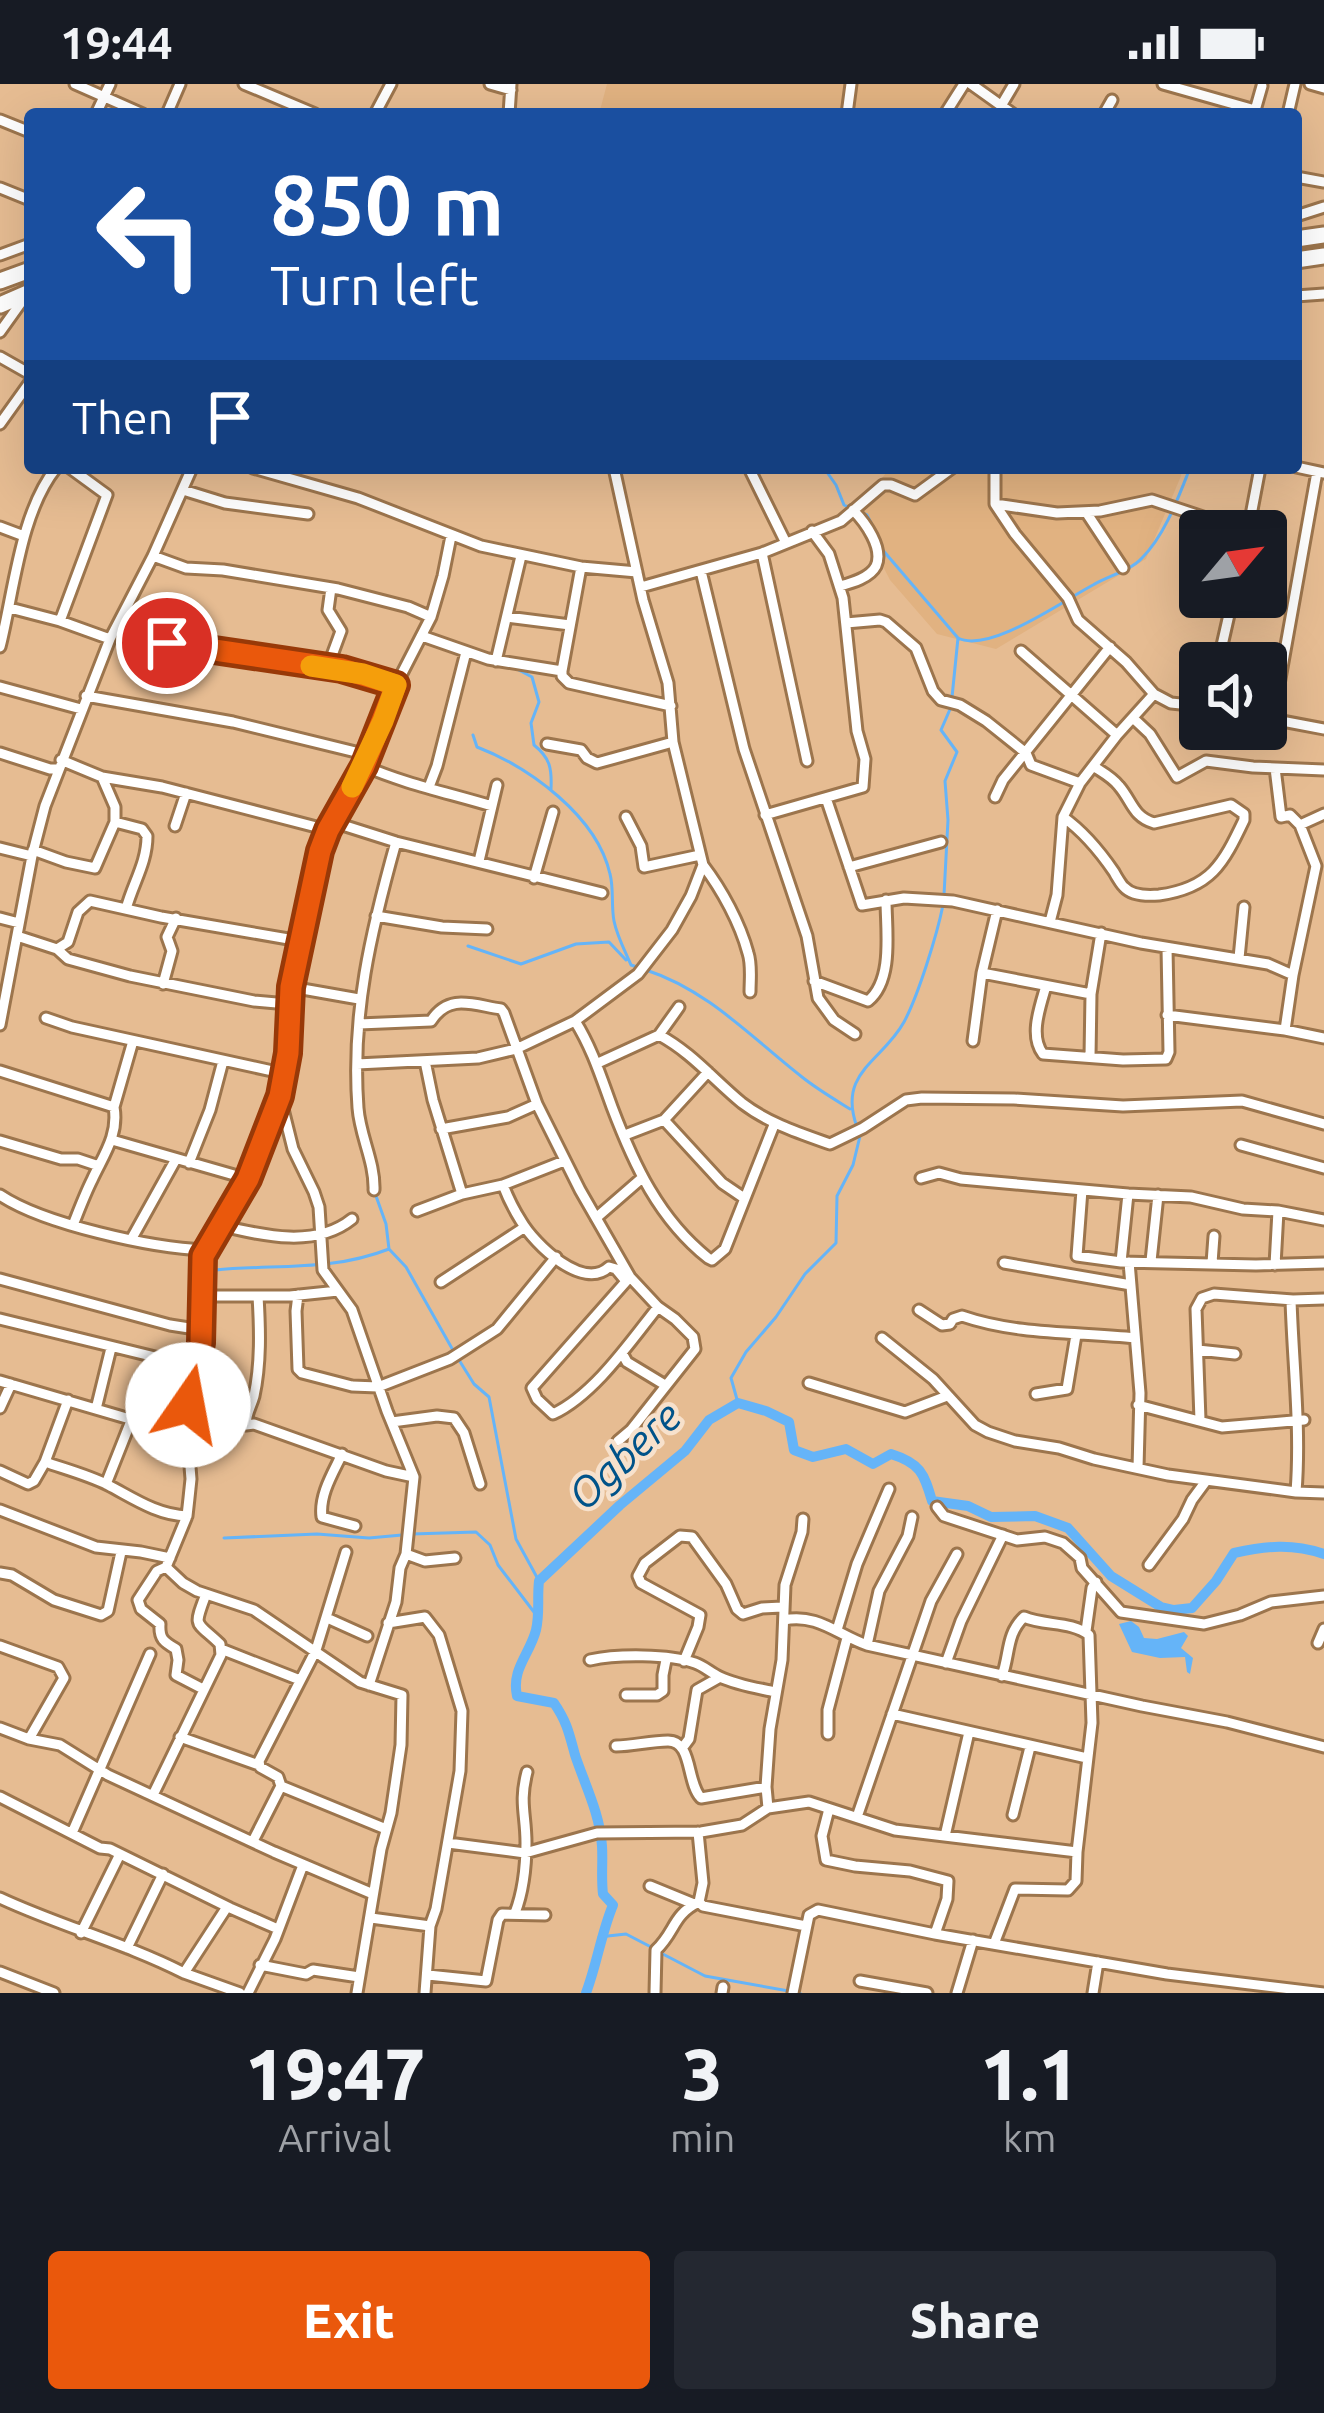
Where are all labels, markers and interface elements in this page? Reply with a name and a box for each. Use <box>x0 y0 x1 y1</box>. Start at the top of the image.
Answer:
text: 19:44 <box>60 17 173 68</box>
icon: left <box>72 156 228 312</box>
text: 850 m <box>270 157 504 251</box>
text: Turn left <box>270 255 479 315</box>
icon: arrive <box>197 384 263 450</box>
text: Then <box>72 392 173 443</box>
north arrow <box>1179 510 1287 618</box>
map controls <box>1179 510 1287 750</box>
pin <box>116 592 218 694</box>
icon: arrive <box>134 610 200 676</box>
button: sound <box>1179 642 1287 750</box>
position arrow <box>125 1342 251 1468</box>
water label: Ogbere <box>558 1391 690 1519</box>
text: 19:47 <box>245 2033 425 2114</box>
text: 3 <box>682 2033 723 2114</box>
text: 1.1 <box>980 2033 1079 2114</box>
text: Arrival <box>278 2116 392 2159</box>
text: min <box>670 2116 735 2159</box>
text: km <box>1003 2116 1056 2159</box>
button: Exit <box>48 2251 650 2389</box>
button: Share <box>674 2251 1276 2389</box>

